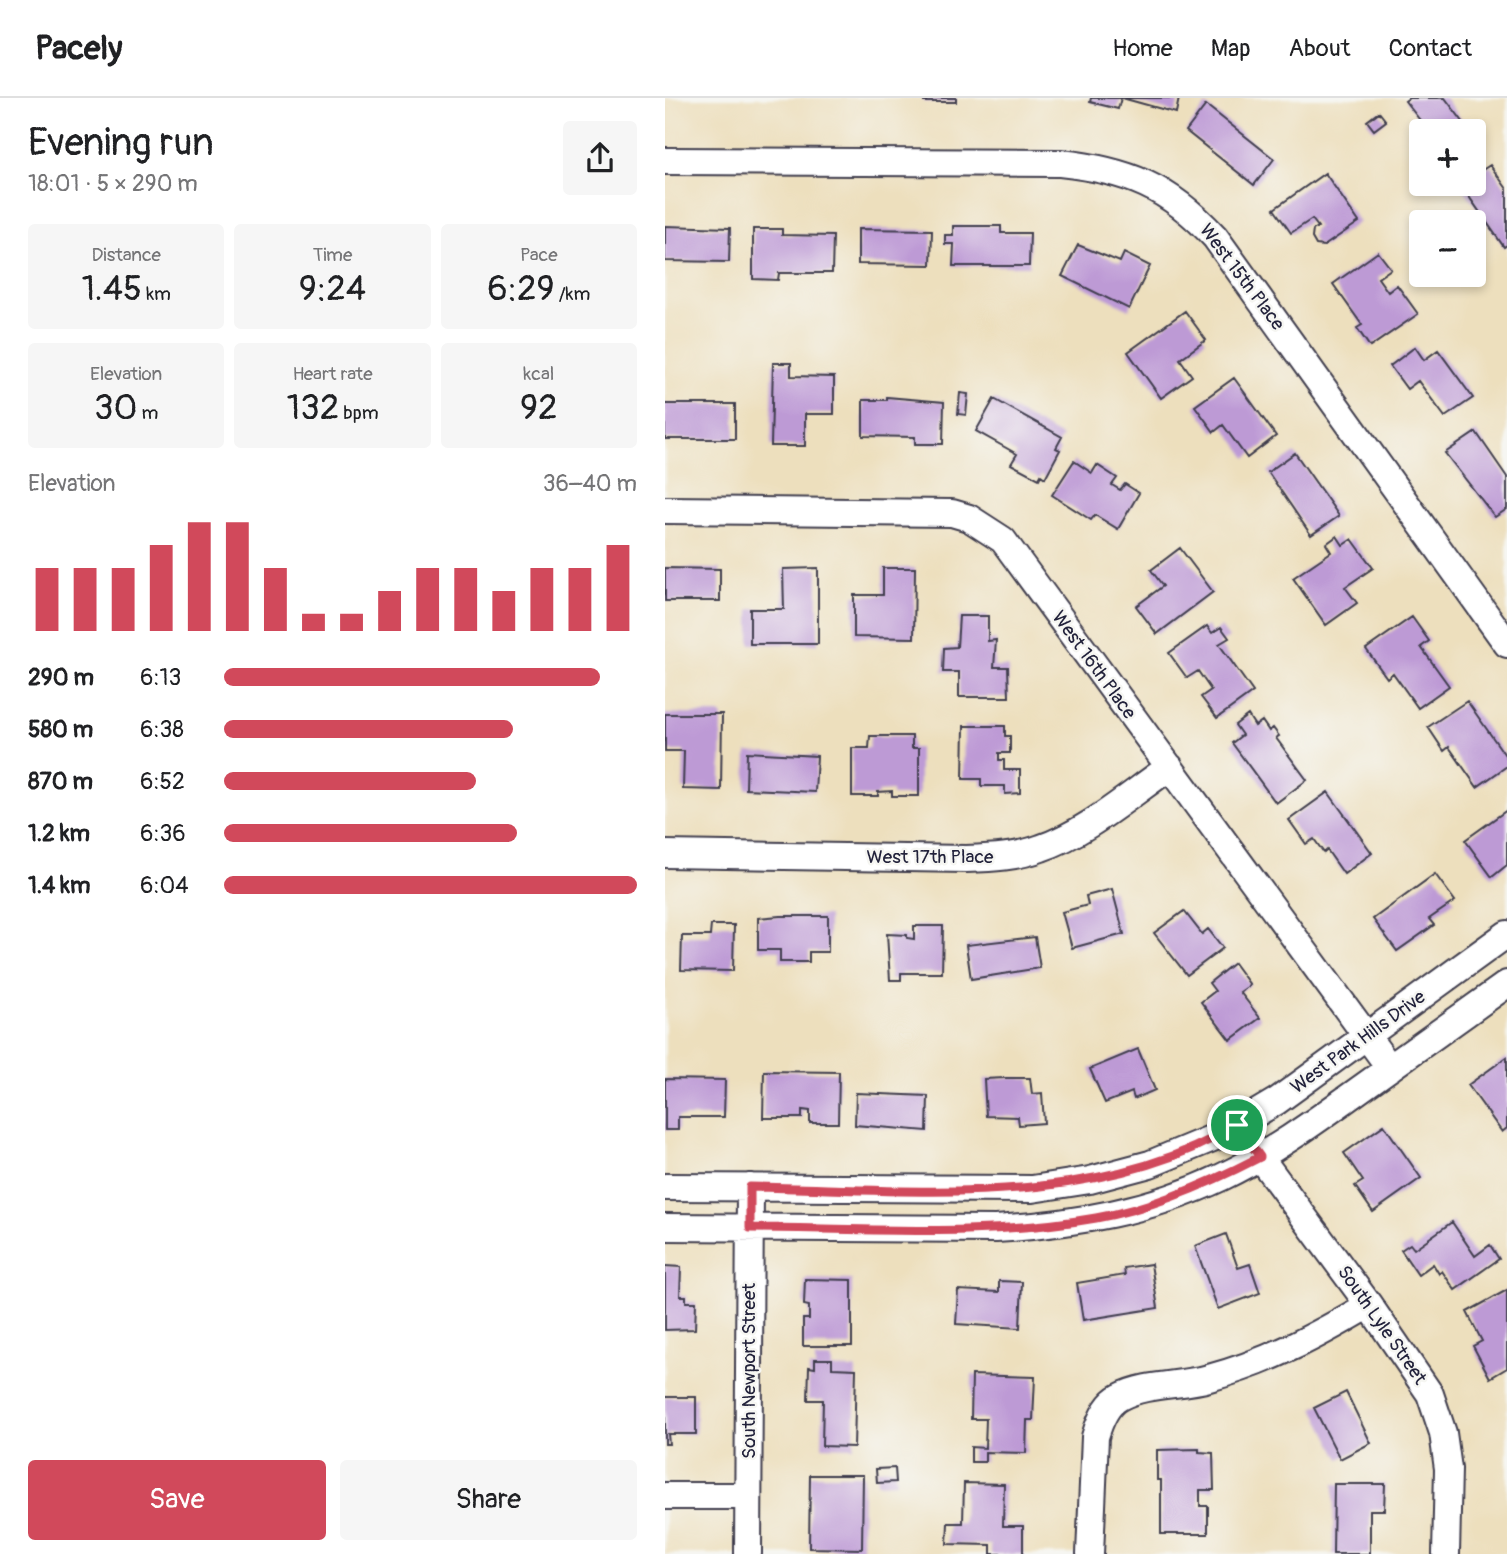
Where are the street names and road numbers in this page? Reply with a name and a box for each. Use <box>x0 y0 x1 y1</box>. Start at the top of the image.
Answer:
street label: West 15th Place <box>1194 219 1290 335</box>
street label: West 16th Place <box>1047 606 1142 724</box>
street label: West 17th Place <box>867 845 994 869</box>
street label: West Park Hills Drive <box>1286 985 1431 1099</box>
street label: South Lyle Street <box>1332 1261 1432 1389</box>
street label: South Newport Street <box>737 1283 761 1459</box>

